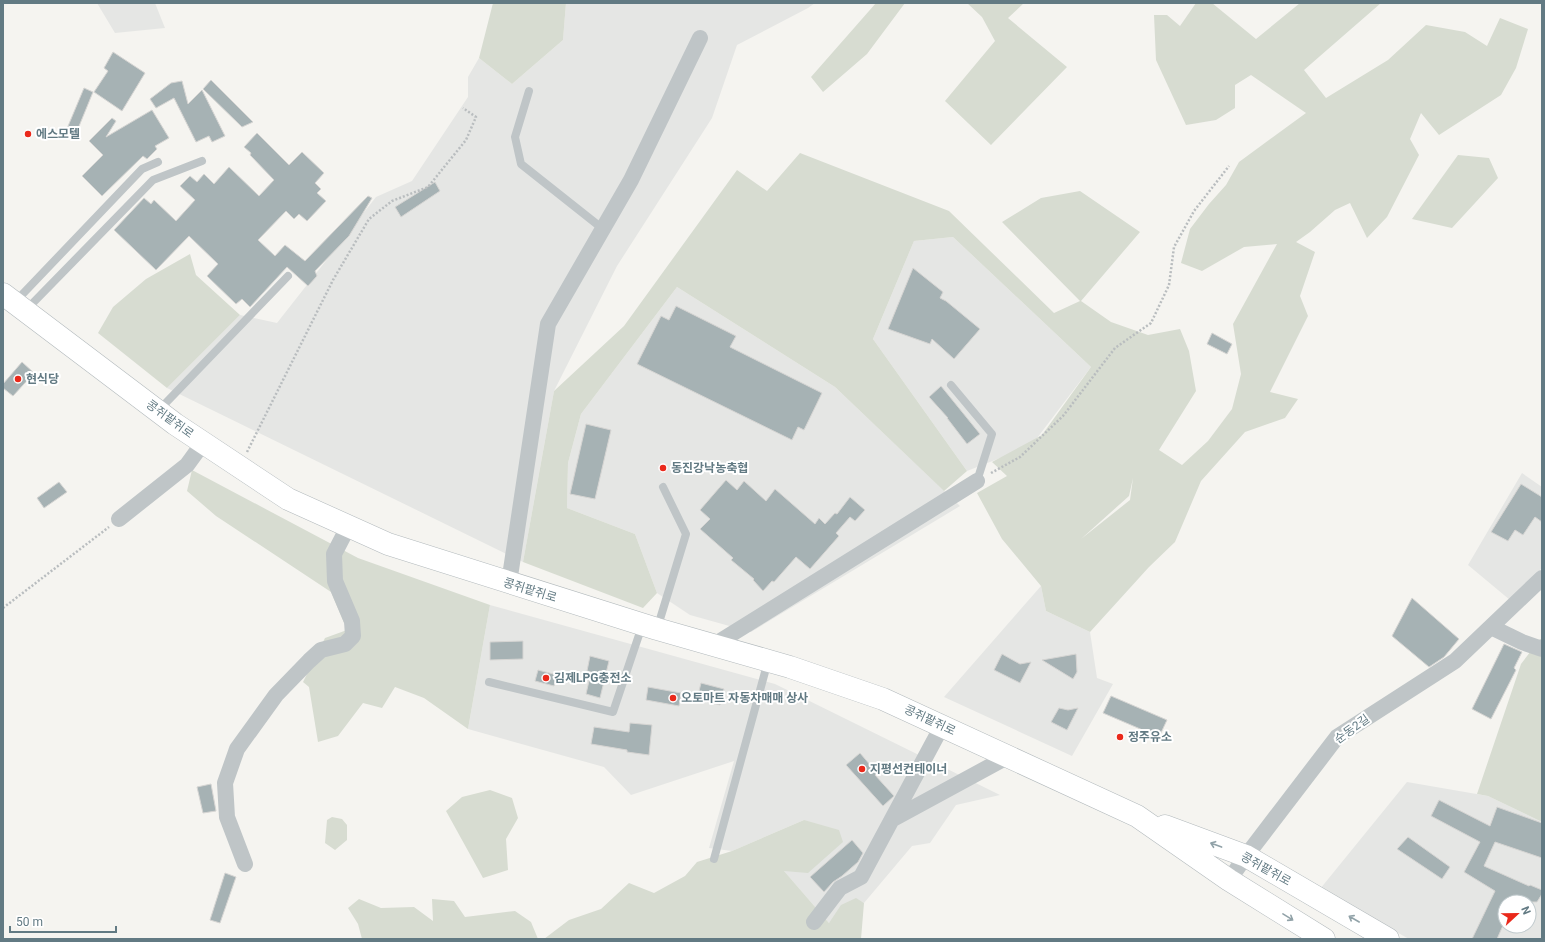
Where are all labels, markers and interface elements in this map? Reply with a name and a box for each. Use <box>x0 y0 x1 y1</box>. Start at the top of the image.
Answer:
place label: 에스모텔 <box>36 127 80 141</box>
marker: 에스모텔 <box>23 129 33 139</box>
place label: 현식당 <box>26 372 59 386</box>
marker: 현식당 <box>13 374 23 384</box>
street label: 콩쥐팥쥐로 <box>144 397 196 441</box>
place label: 동진강낙농축협 <box>671 461 748 475</box>
marker: 동진강낙농축협 <box>658 463 668 473</box>
street label: 콩쥐팥쥐로 <box>502 575 558 605</box>
place label: 김제LPG충전소 <box>554 671 632 685</box>
marker: 김제LPG충전소 <box>541 673 551 683</box>
place label: 오토마트 자동차매매 상사 <box>681 691 808 705</box>
marker: 오토마트 자동차매매 상사 <box>668 693 678 703</box>
street label: 콩쥐팥쥐로 <box>902 702 958 738</box>
street label: 순동2길 <box>1332 712 1372 746</box>
place label: 정주유소 <box>1128 730 1172 744</box>
marker: 정주유소 <box>1115 732 1125 742</box>
place label: 지평선컨테이너 <box>870 762 947 776</box>
marker: 지평선컨테이너 <box>857 764 867 774</box>
one-way arrow <box>1210 840 1222 848</box>
street label: 콩쥐팥쥐로 <box>1238 849 1294 889</box>
north arrow <box>1497 894 1537 934</box>
text: N <box>1518 904 1533 917</box>
scale bar <box>10 908 116 934</box>
one-way arrow <box>1282 913 1294 921</box>
text: 50 m <box>16 915 43 929</box>
one-way arrow <box>1349 915 1361 923</box>

